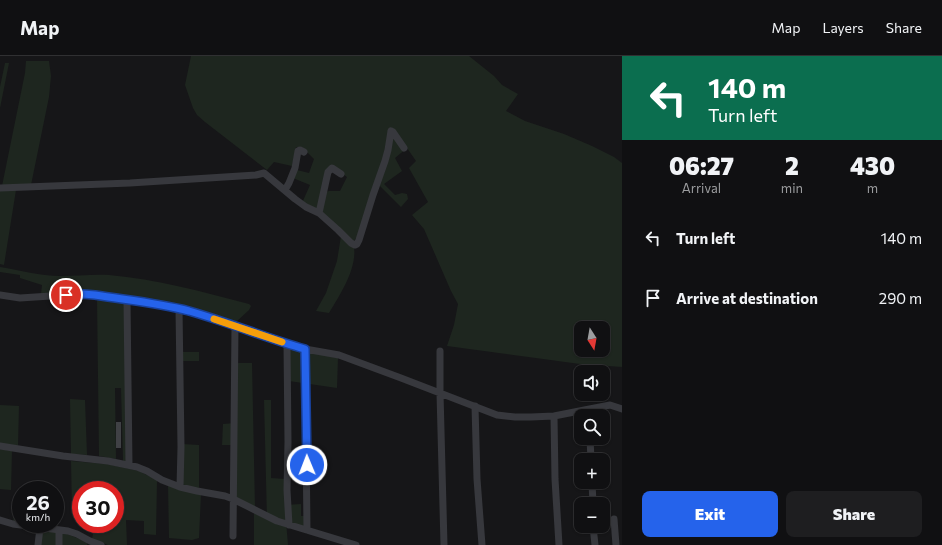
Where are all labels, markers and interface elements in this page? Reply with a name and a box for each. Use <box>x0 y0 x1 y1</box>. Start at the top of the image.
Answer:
text: Map <box>20 16 59 39</box>
text: Map <box>772 19 800 36</box>
text: Layers <box>822 19 864 36</box>
text: Share <box>886 19 922 36</box>
text: 140 m <box>708 70 786 104</box>
icon: left <box>642 72 694 124</box>
text: Turn left <box>708 104 777 126</box>
text: 06:27 <box>669 151 734 180</box>
text: 2 <box>785 151 799 180</box>
text: 430 <box>850 151 895 180</box>
text: Arrival <box>682 180 721 196</box>
text: min <box>781 180 803 196</box>
text: m <box>867 180 878 196</box>
icon: left <box>642 227 664 249</box>
text: Turn left <box>676 229 735 247</box>
text: 140 m <box>881 229 922 247</box>
pin <box>49 278 83 312</box>
icon: arrive <box>55 284 77 306</box>
icon: arrive <box>642 287 664 309</box>
text: Arrive at destination <box>676 289 818 307</box>
text: 290 m <box>879 289 922 307</box>
north arrow <box>574 321 610 357</box>
map controls <box>574 321 610 533</box>
button: sound <box>574 365 610 401</box>
button: search <box>574 409 610 445</box>
position arrow <box>286 444 328 486</box>
button: + <box>574 453 610 489</box>
speed limit sign: 30 <box>72 481 124 533</box>
text: 26 <box>26 490 50 514</box>
button: Exit <box>642 491 778 537</box>
button: Share <box>786 491 922 537</box>
button: − <box>574 497 610 533</box>
text: km/h <box>26 511 50 523</box>

